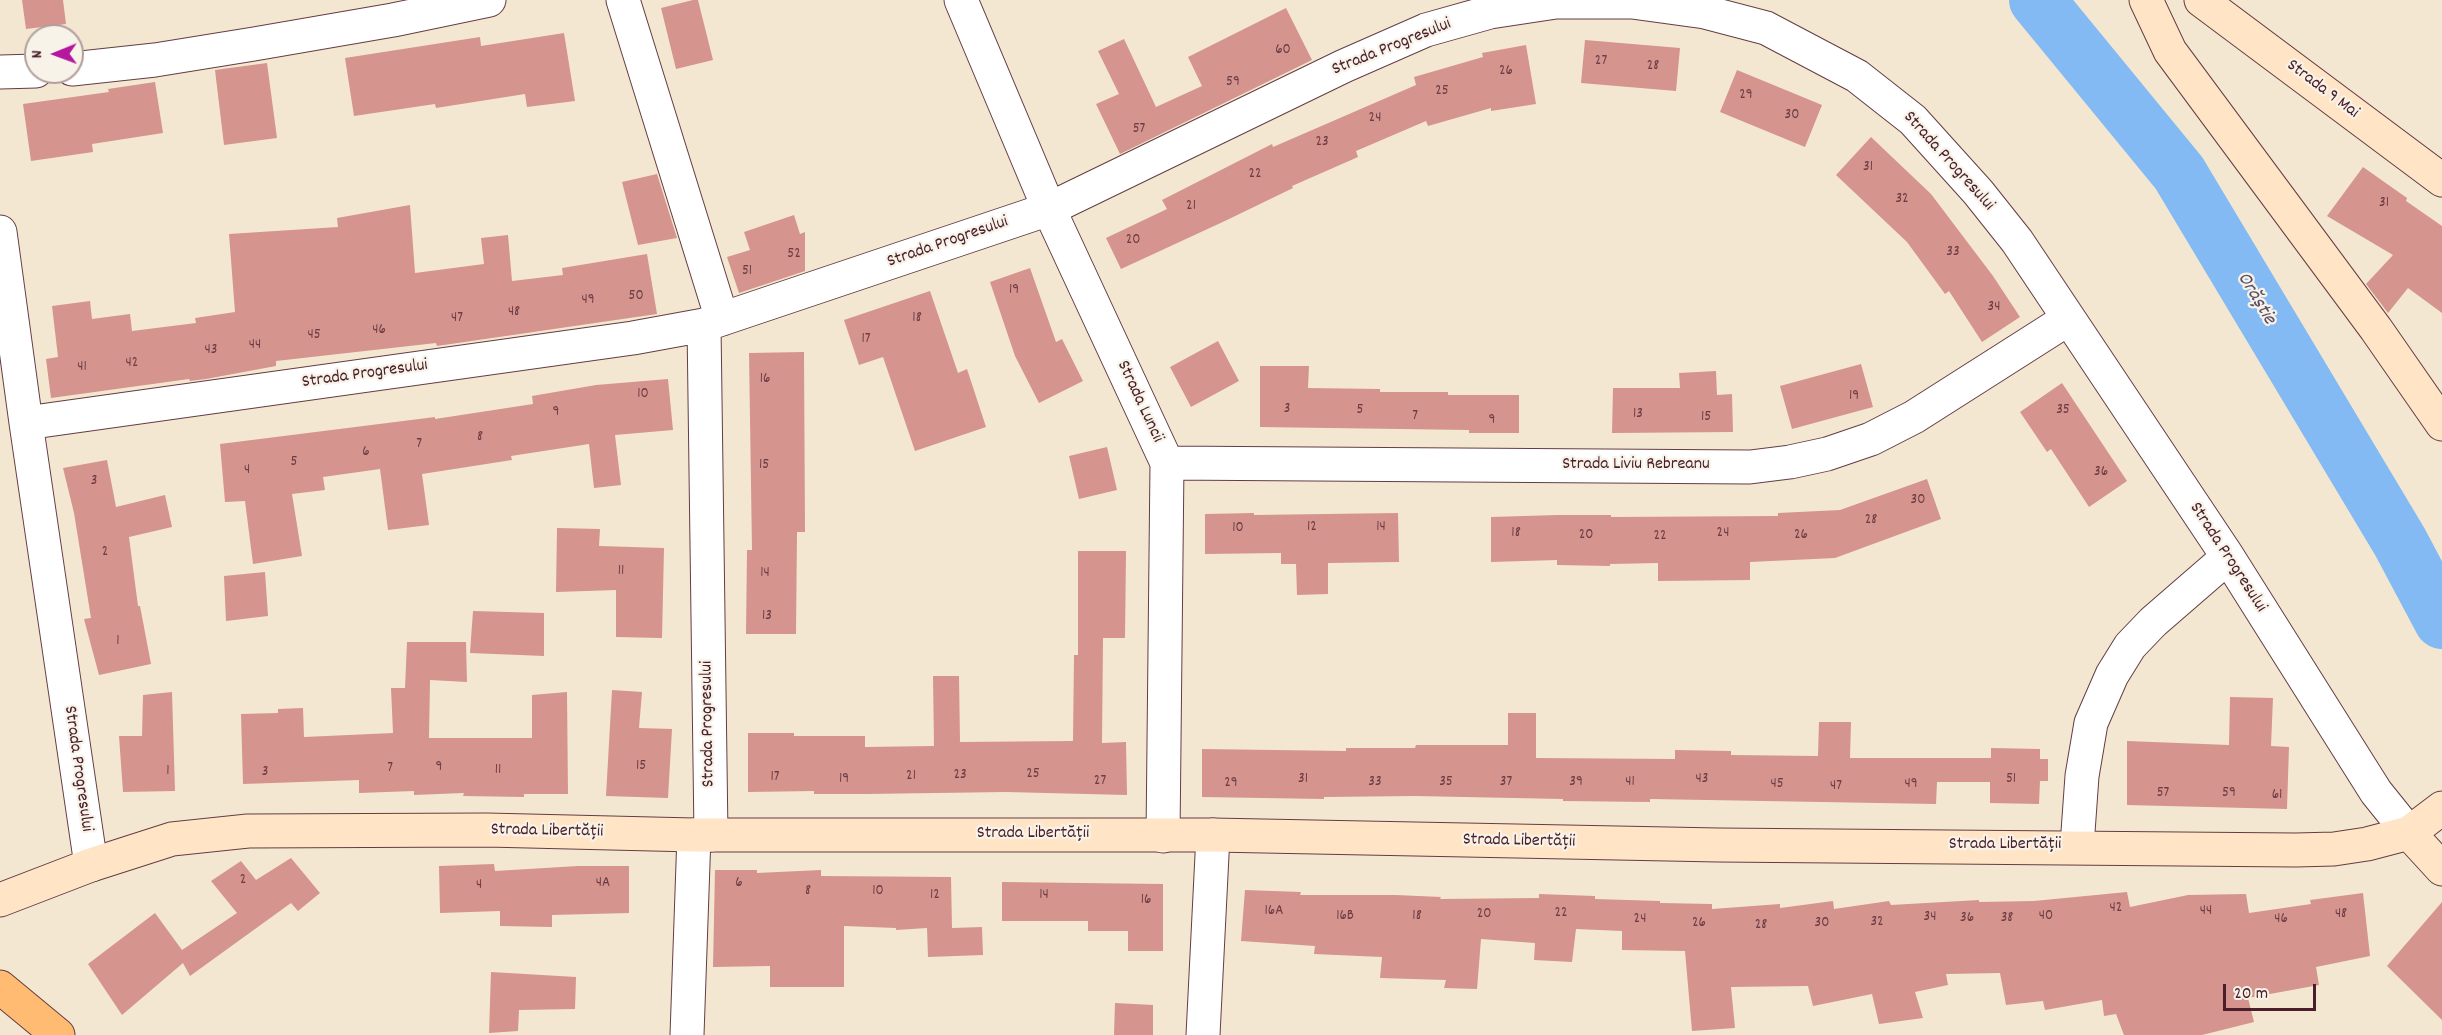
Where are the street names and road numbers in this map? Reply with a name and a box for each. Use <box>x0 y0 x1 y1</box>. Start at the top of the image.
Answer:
street label: Strada Progresului <box>1329 14 1455 82</box>
street label: Strada 9 Mai <box>2281 56 2363 124</box>
street label: Strada Progresului <box>1898 108 1998 216</box>
street label: Strada Progresului <box>885 212 1011 274</box>
street label: Strada Progresului <box>301 355 429 395</box>
street label: Strada Luncii <box>1111 358 1167 446</box>
street label: Strada Liviu Rebreanu <box>1562 455 1710 477</box>
street label: Strada Progresului <box>2183 499 2271 617</box>
street label: Strada Progresului <box>697 660 721 788</box>
street label: Strada Progresului <box>57 705 97 833</box>
street label: Strada Libertății <box>491 820 603 844</box>
street label: Strada Libertății <box>977 824 1089 846</box>
street label: Strada Libertății <box>1463 830 1575 854</box>
street label: Strada Libertății <box>1949 835 2061 857</box>

